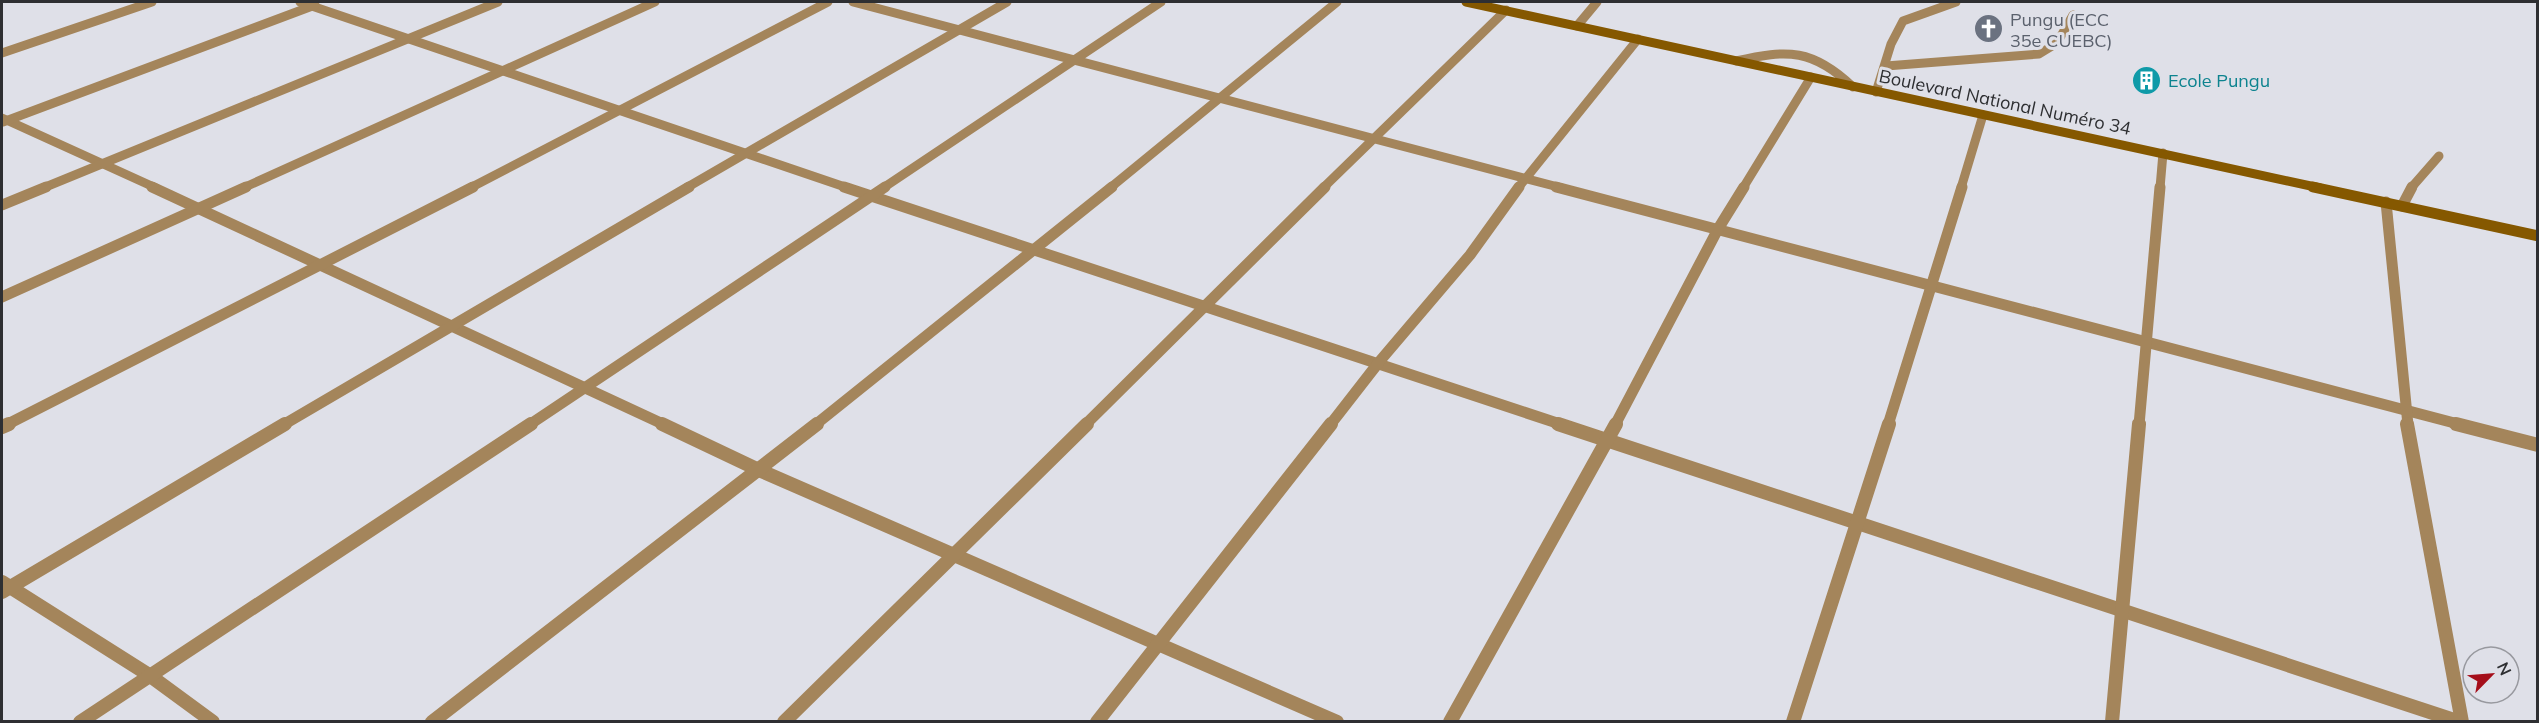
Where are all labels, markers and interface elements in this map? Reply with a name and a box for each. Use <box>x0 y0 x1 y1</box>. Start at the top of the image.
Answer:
place label: Pungu (ECC 35e CUEBC) <box>2010 8 2112 52</box>
church icon: Pungu (ECC 35e CUEBC) <box>1973 13 2005 45</box>
street label: Boulevard National Numéro 34 <box>1877 64 2133 140</box>
building icon: Ecole Pungu <box>2131 64 2163 96</box>
place label: Ecole Pungu <box>2168 69 2270 92</box>
north arrow <box>2461 645 2521 705</box>
text: N <box>2493 659 2516 678</box>

